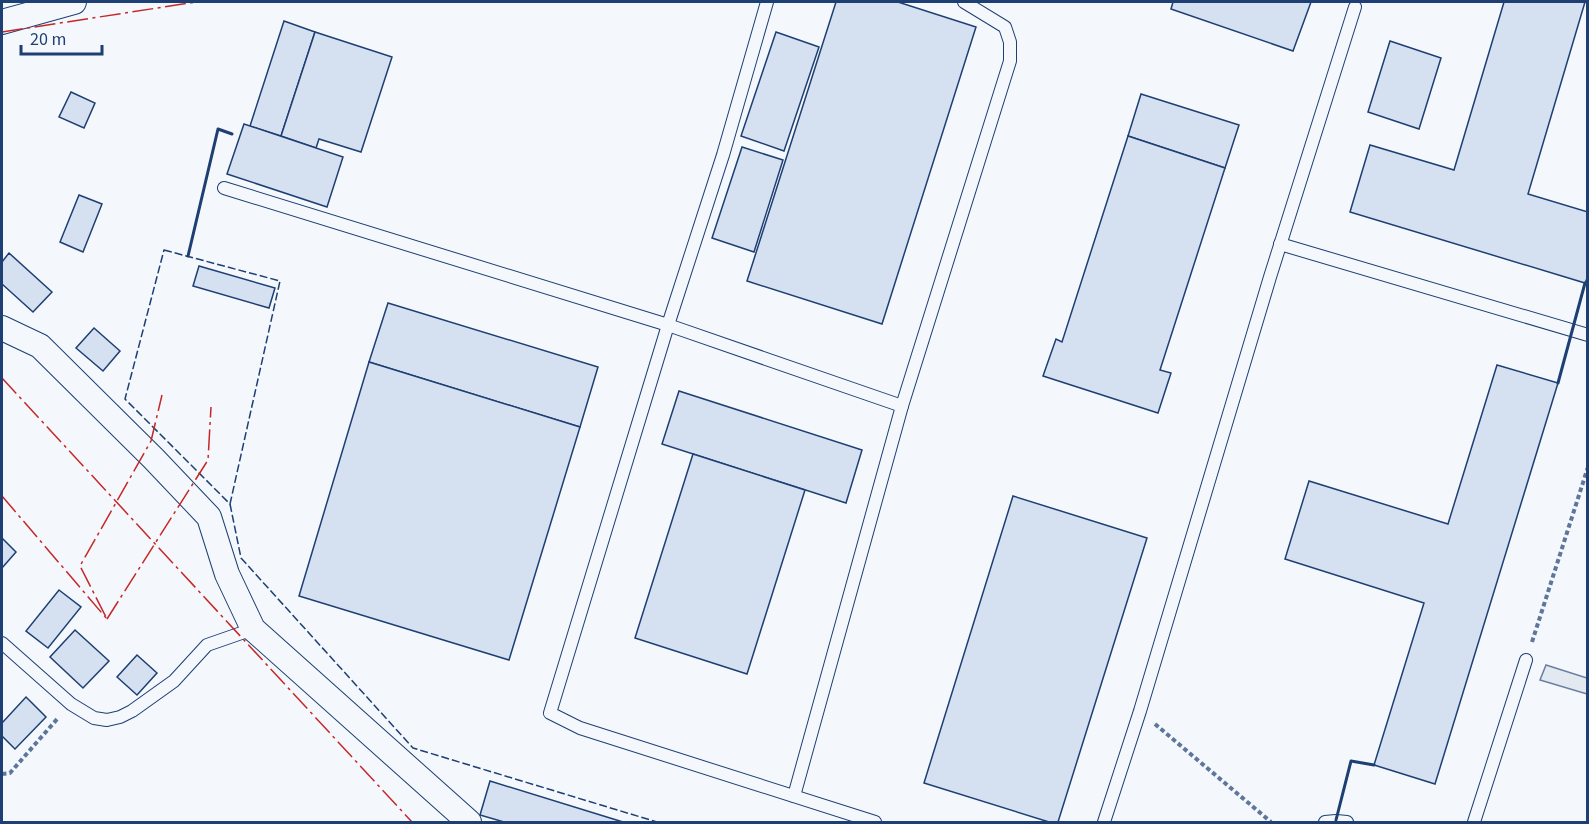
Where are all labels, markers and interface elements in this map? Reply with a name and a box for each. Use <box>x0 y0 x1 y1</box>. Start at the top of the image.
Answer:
scale bar <box>21 18 102 56</box>
text: 20 m <box>30 27 66 52</box>

